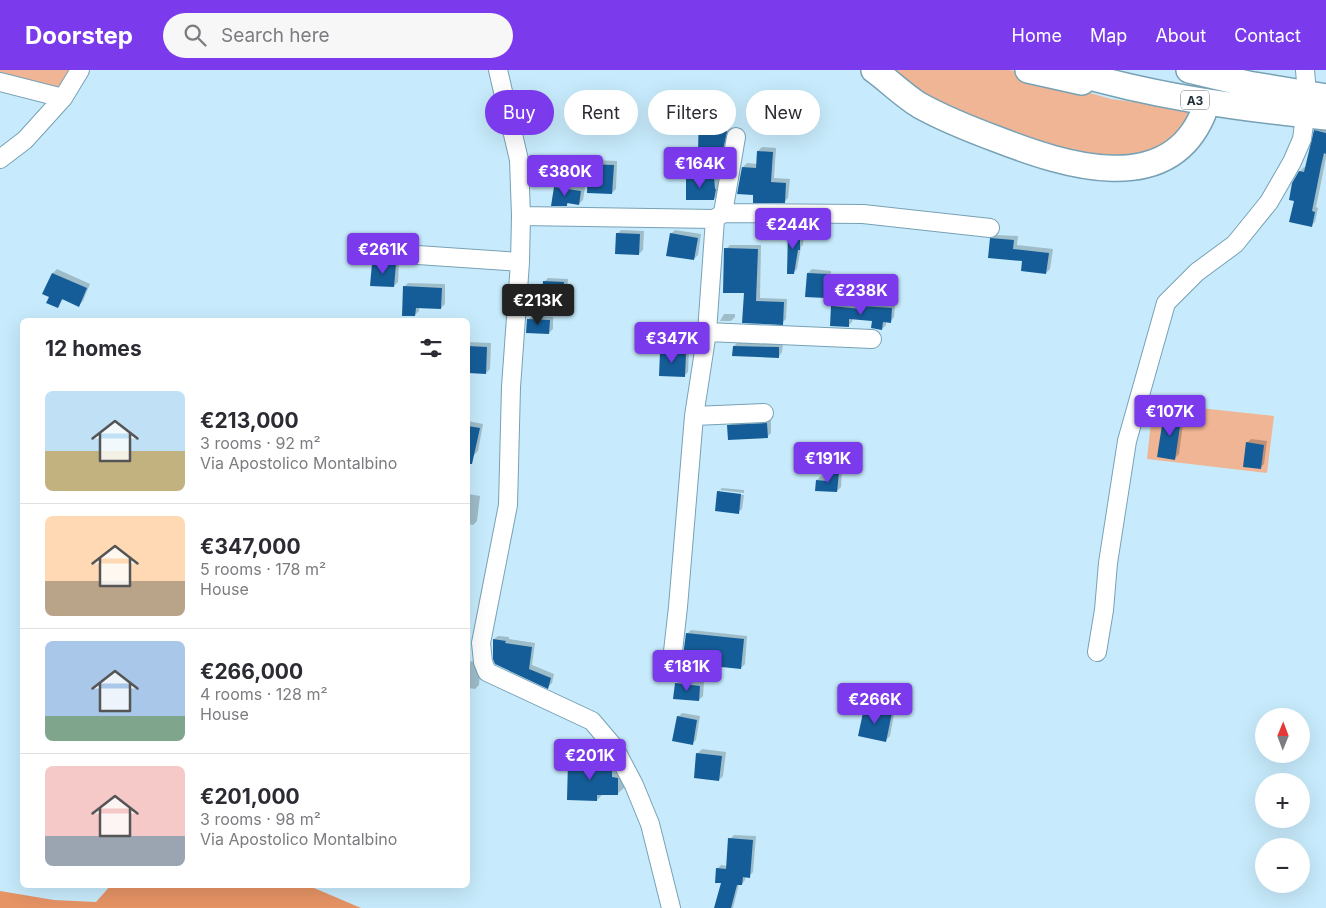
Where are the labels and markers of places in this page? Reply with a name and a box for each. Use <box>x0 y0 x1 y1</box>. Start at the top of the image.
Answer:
pin: €164K <box>665 146 735 189</box>
pin: €380K <box>530 154 600 197</box>
pin: €244K <box>758 208 828 250</box>
pin: €261K <box>348 232 418 275</box>
pin: €238K <box>826 274 896 316</box>
pin: €213K <box>503 284 573 326</box>
pin: €347K <box>637 322 707 364</box>
pin: €107K <box>1135 394 1205 437</box>
pin: €191K <box>793 442 863 484</box>
pin: €181K <box>652 650 722 692</box>
pin: €266K <box>840 682 910 725</box>
pin: €201K <box>555 738 625 781</box>

